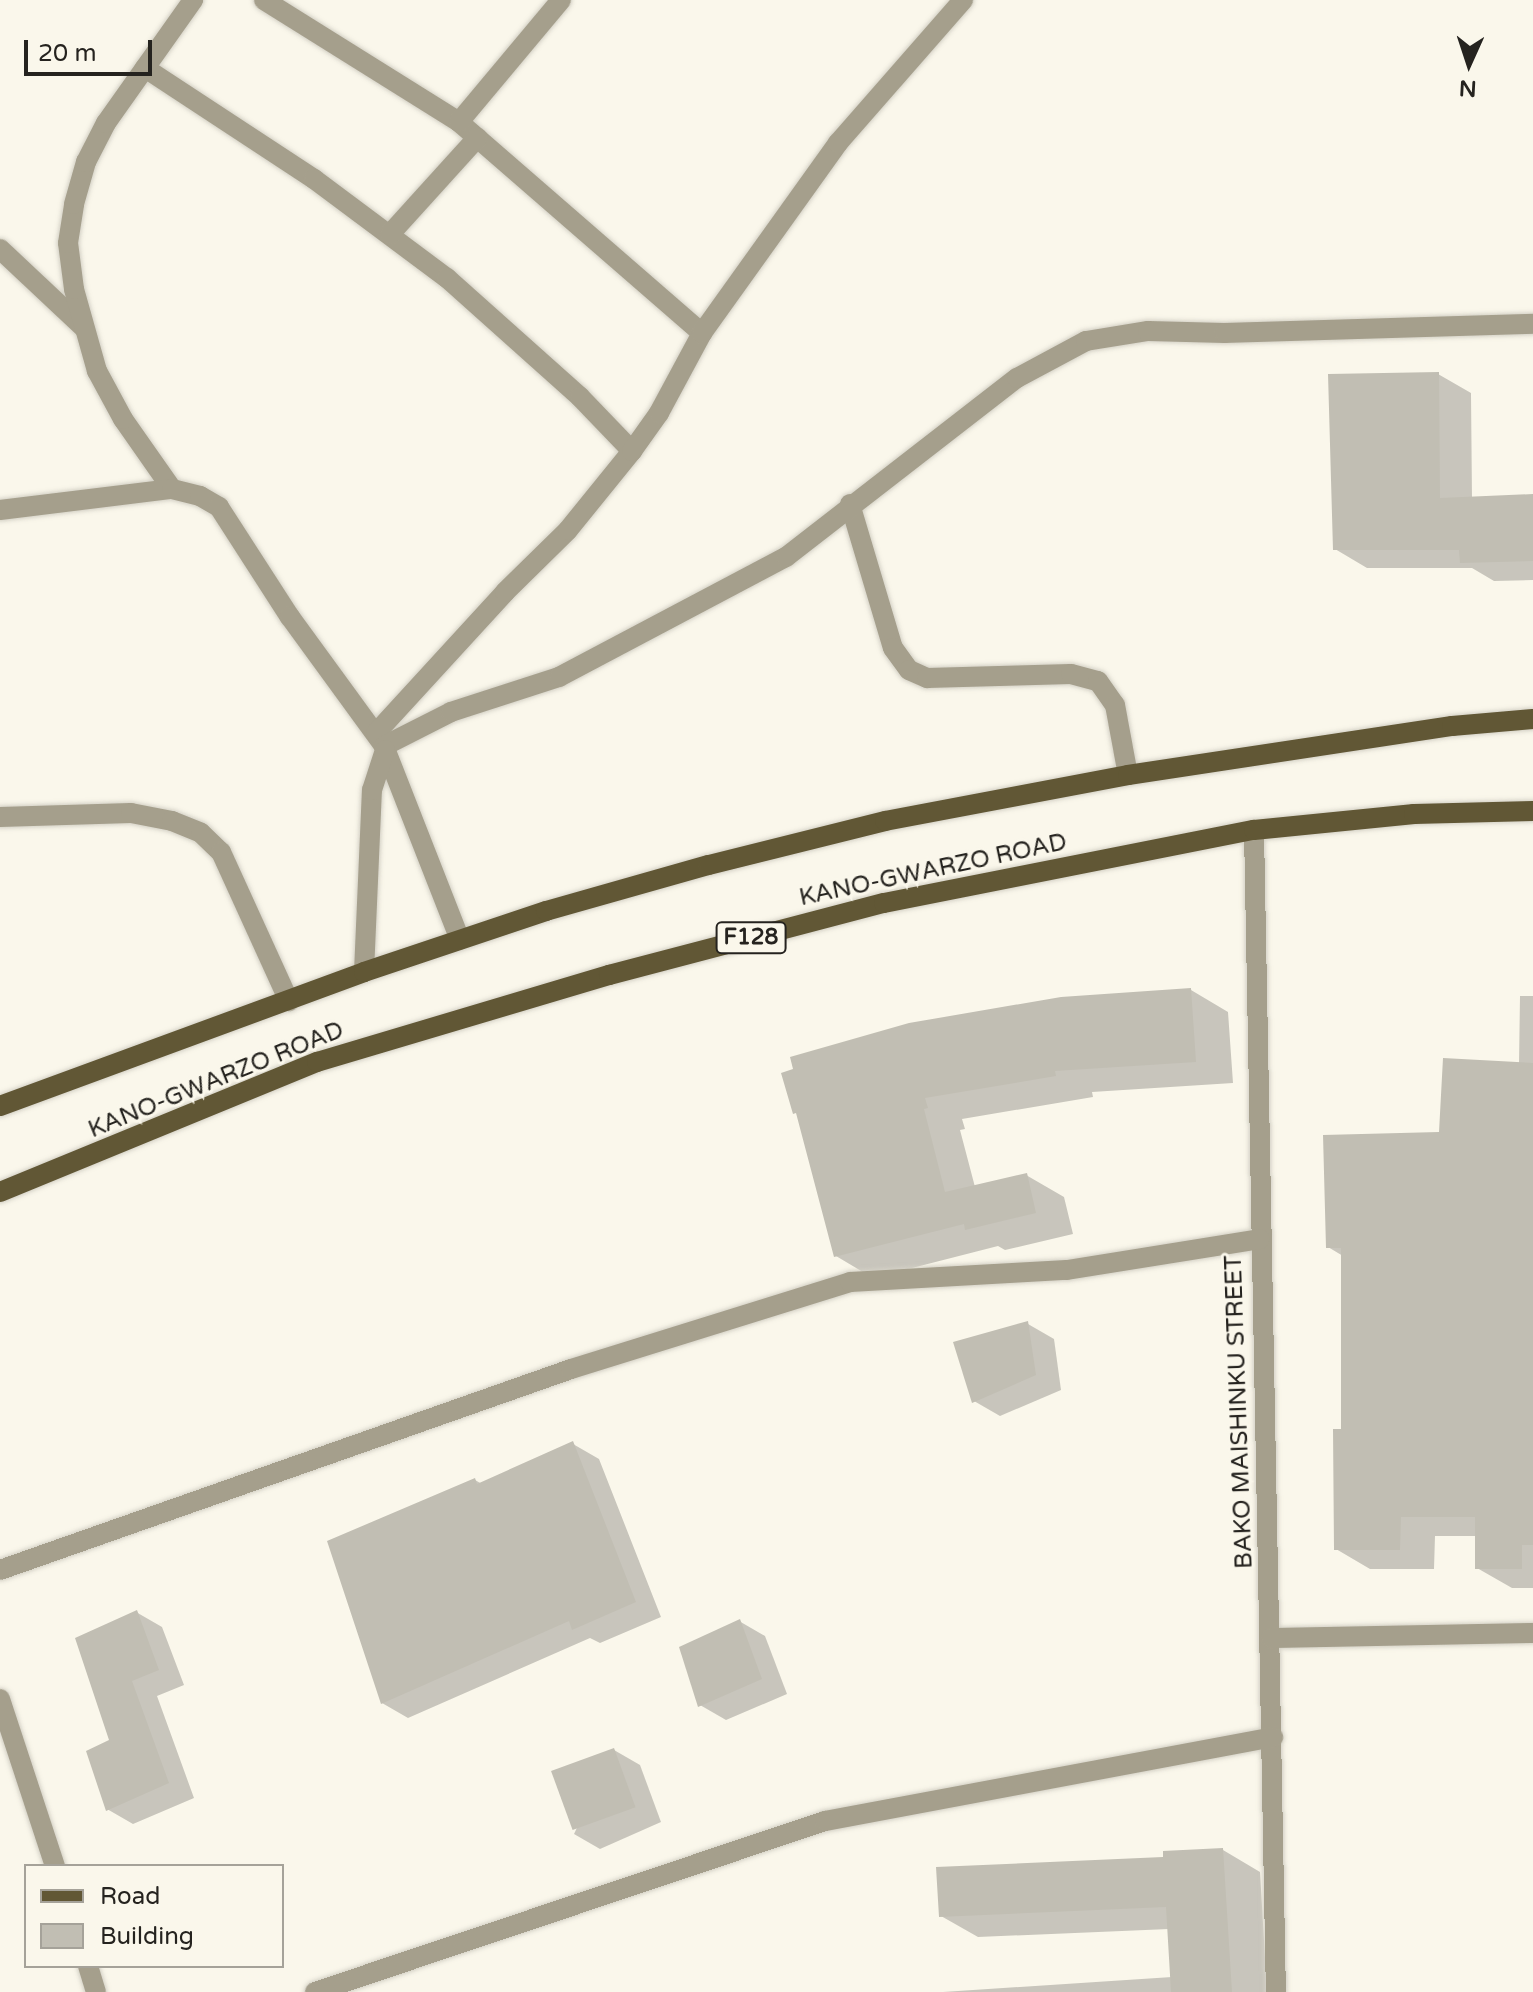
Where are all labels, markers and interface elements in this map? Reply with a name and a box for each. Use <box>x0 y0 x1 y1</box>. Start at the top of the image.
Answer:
scale bar <box>28 24 156 74</box>
north arrow <box>1429 24 1509 104</box>
text: 20 m <box>38 39 96 68</box>
text: N <box>1458 75 1477 101</box>
street label: KANO-GWARZO ROAD <box>797 828 1069 912</box>
road number: F128 <box>715 920 787 956</box>
street label: KANO-GWARZO ROAD <box>84 1016 348 1144</box>
street label: BAKO MAISHINKU STREET <box>1219 1255 1259 1569</box>
legend <box>24 1864 284 1968</box>
text: Road <box>100 1882 160 1911</box>
text: Building <box>100 1922 194 1951</box>

